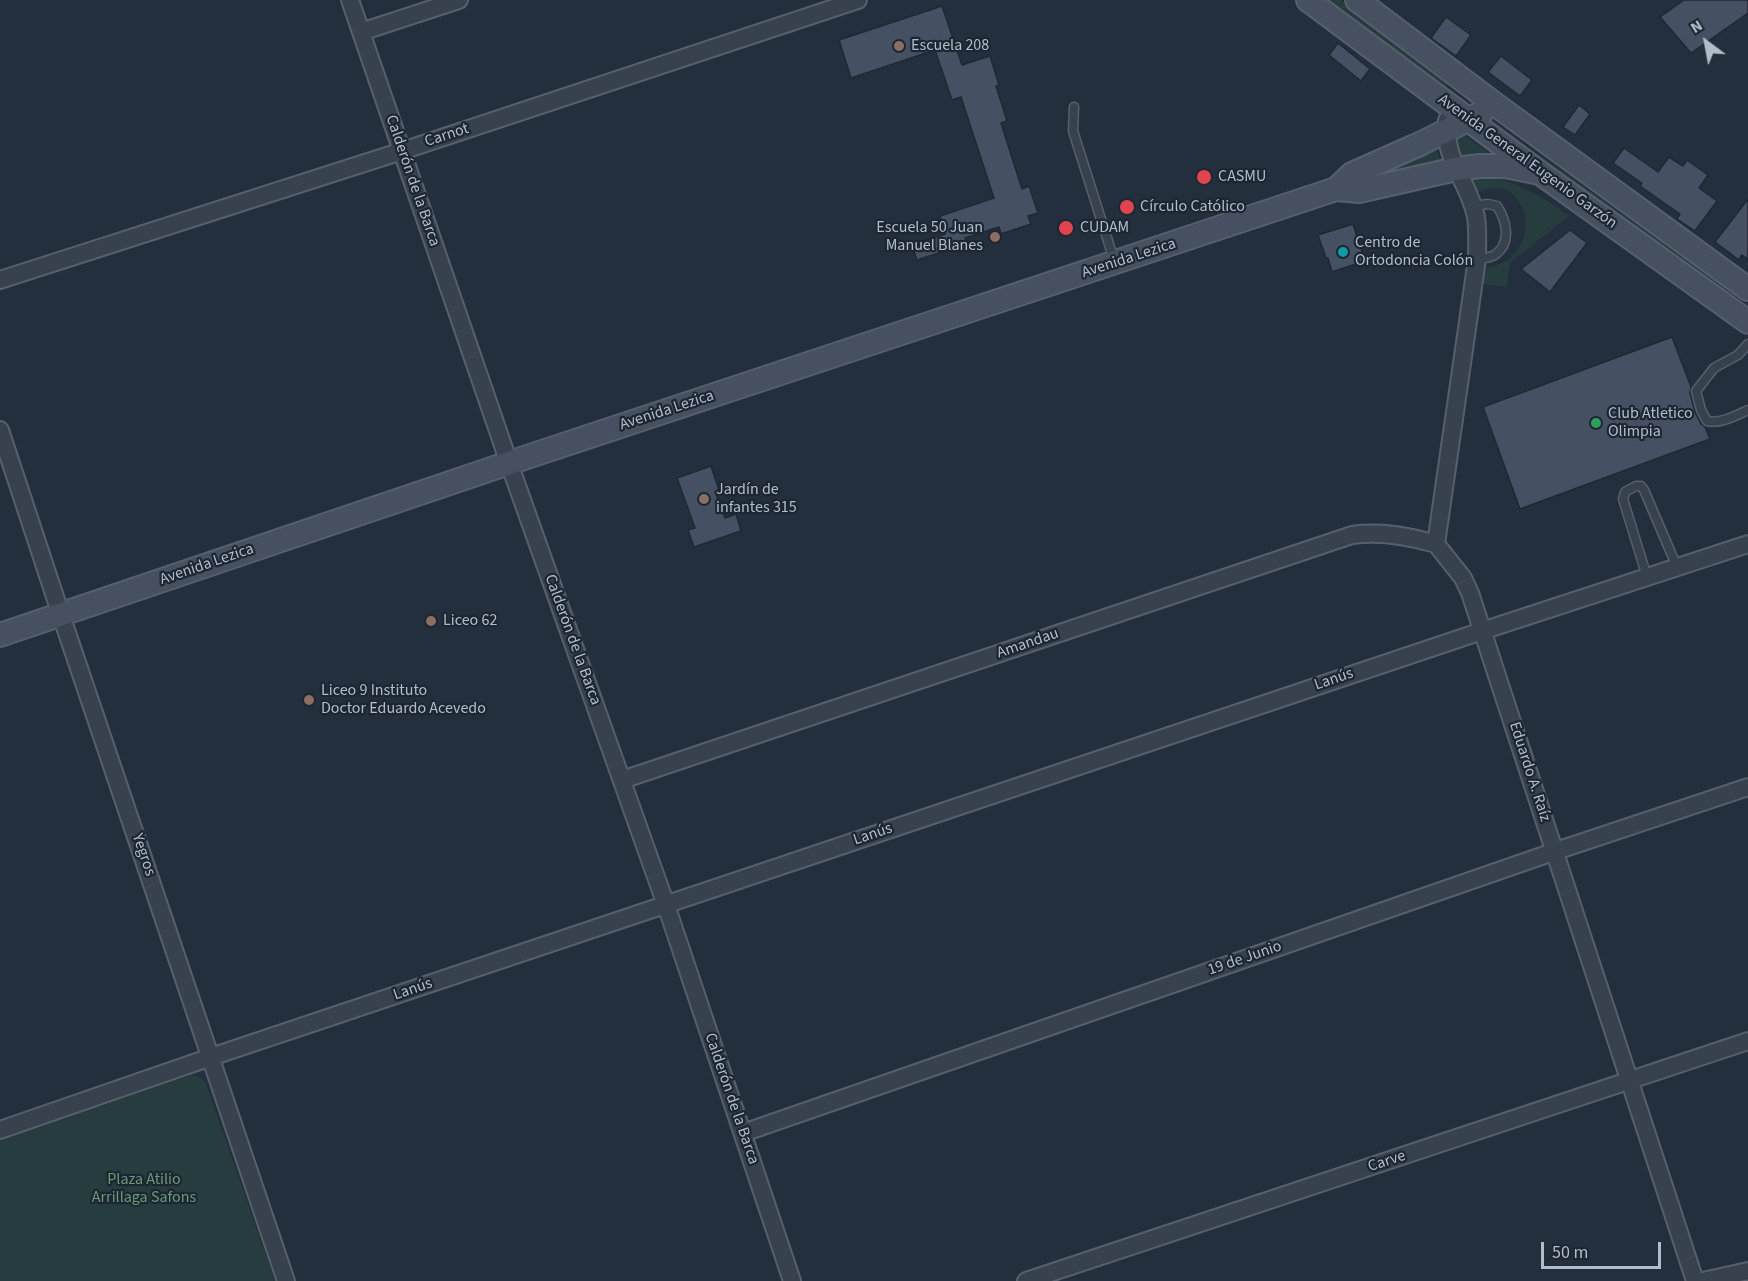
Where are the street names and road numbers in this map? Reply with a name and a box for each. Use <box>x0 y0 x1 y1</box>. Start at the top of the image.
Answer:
street label: Avenida General Eugenio Garzón <box>1434 91 1620 233</box>
street label: Calderón de la Barca <box>381 113 443 249</box>
street label: Carnot <box>422 120 472 152</box>
street label: Avenida Lezica <box>1079 235 1179 283</box>
street label: Avenida Lezica <box>617 387 717 435</box>
street label: Avenida Lezica <box>157 540 257 590</box>
street label: Calderón de la Barca <box>539 572 605 708</box>
street label: Amandau <box>994 624 1062 664</box>
street label: Lanús <box>1312 664 1356 696</box>
street label: Eduardo A. Raíz <box>1504 720 1554 824</box>
street label: Lanús <box>851 819 895 851</box>
street label: Yegros <box>127 831 159 879</box>
street label: 19 de Junio <box>1206 937 1284 981</box>
street label: Lanús <box>391 974 435 1006</box>
street label: Calderón de la Barca <box>700 1031 762 1167</box>
street label: Carve <box>1366 1147 1408 1177</box>

